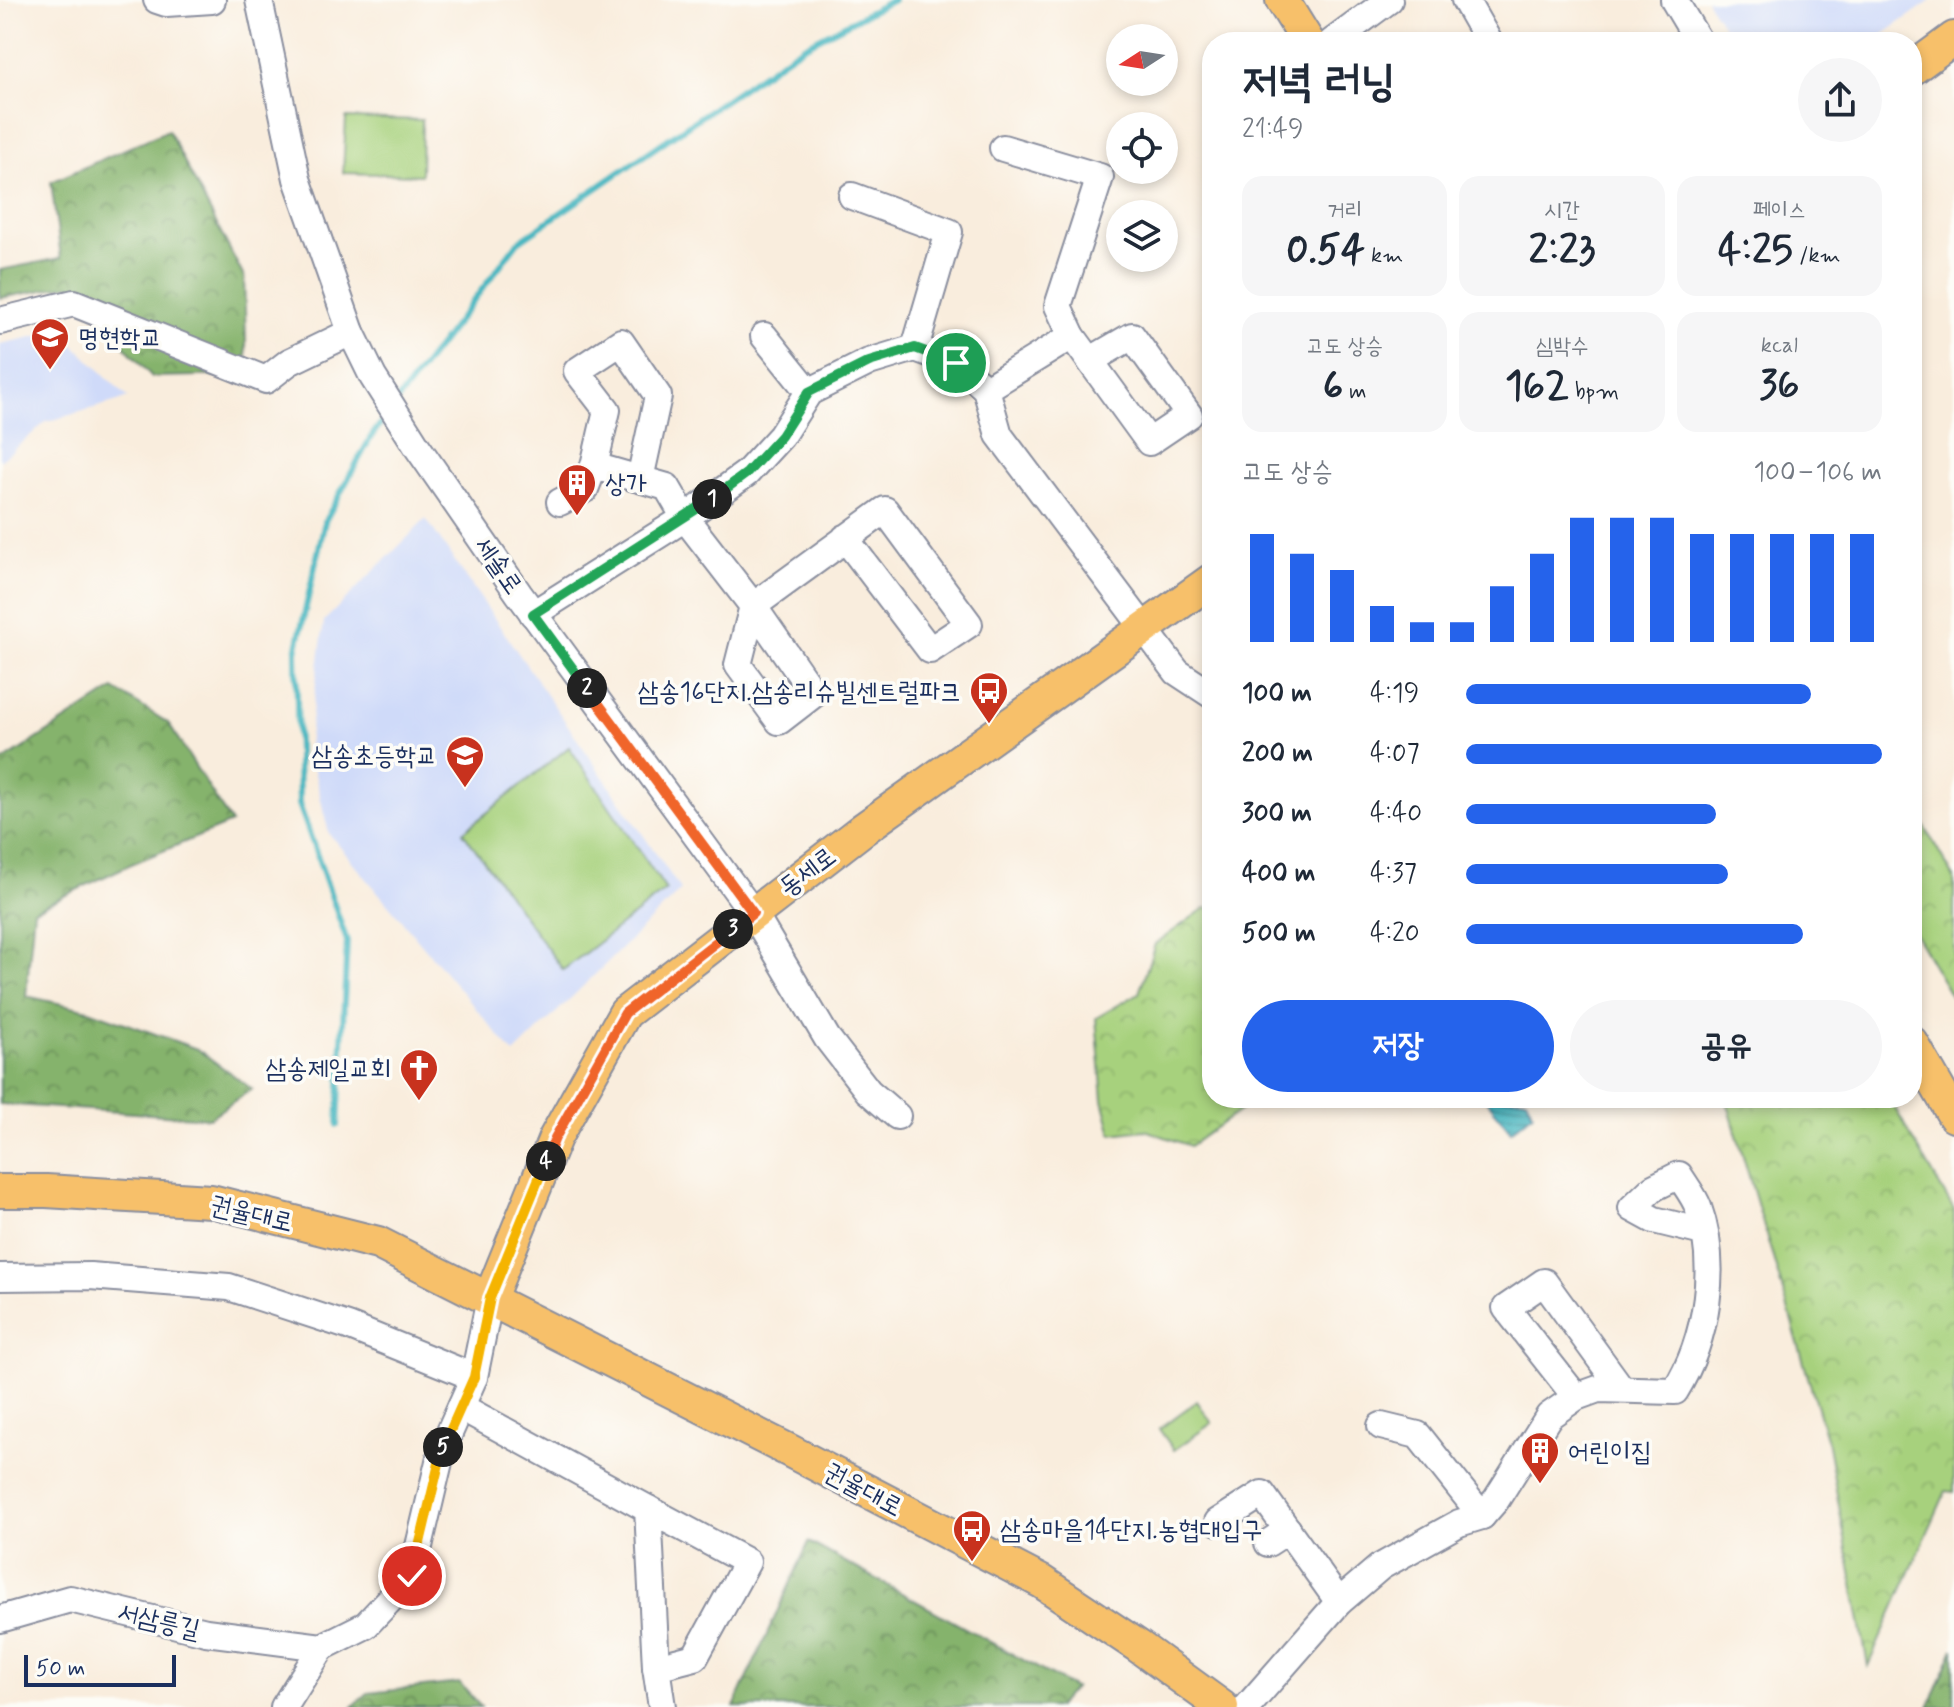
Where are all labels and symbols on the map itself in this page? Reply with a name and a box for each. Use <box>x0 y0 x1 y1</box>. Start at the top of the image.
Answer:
north arrow <box>1106 24 1178 96</box>
school or university icon: 명현학교 <box>29 316 71 371</box>
place label: 명현학교 <box>78 322 162 356</box>
pin <box>922 329 990 397</box>
building icon: 상가 <box>556 462 598 517</box>
place label: 상가 <box>605 468 647 502</box>
pin: 1 <box>692 479 732 519</box>
street label: 세솔로 <box>465 531 529 602</box>
pin: 2 <box>567 668 607 708</box>
bus stop icon: 삼송16단지.삼송리슈빌센트럴파크 <box>968 670 1010 725</box>
place label: 삼송16단지.삼송리슈빌센트럴파크 <box>638 676 961 710</box>
school or university icon: 삼송초등학교 <box>444 734 486 789</box>
place label: 삼송초등학교 <box>311 740 437 774</box>
street label: 동세로 <box>773 840 843 905</box>
pin: 3 <box>713 909 753 949</box>
church icon: 삼송제일교회 <box>398 1047 440 1102</box>
place label: 삼송제일교회 <box>265 1053 391 1087</box>
pin: 4 <box>526 1141 566 1181</box>
street label: 권율대로 <box>207 1189 296 1241</box>
pin: 5 <box>423 1427 463 1467</box>
building icon: 어린이집 <box>1519 1430 1561 1485</box>
place label: 어린이집 <box>1568 1436 1652 1470</box>
street label: 권율대로 <box>818 1456 908 1525</box>
bus stop icon: 삼송마을14단지.농협대입구 <box>951 1508 993 1563</box>
place label: 삼송마을14단지.농협대입구 <box>1000 1514 1262 1548</box>
pin <box>378 1542 446 1610</box>
street label: 서삼릉길 <box>114 1596 203 1648</box>
scale bar <box>24 1651 176 1687</box>

